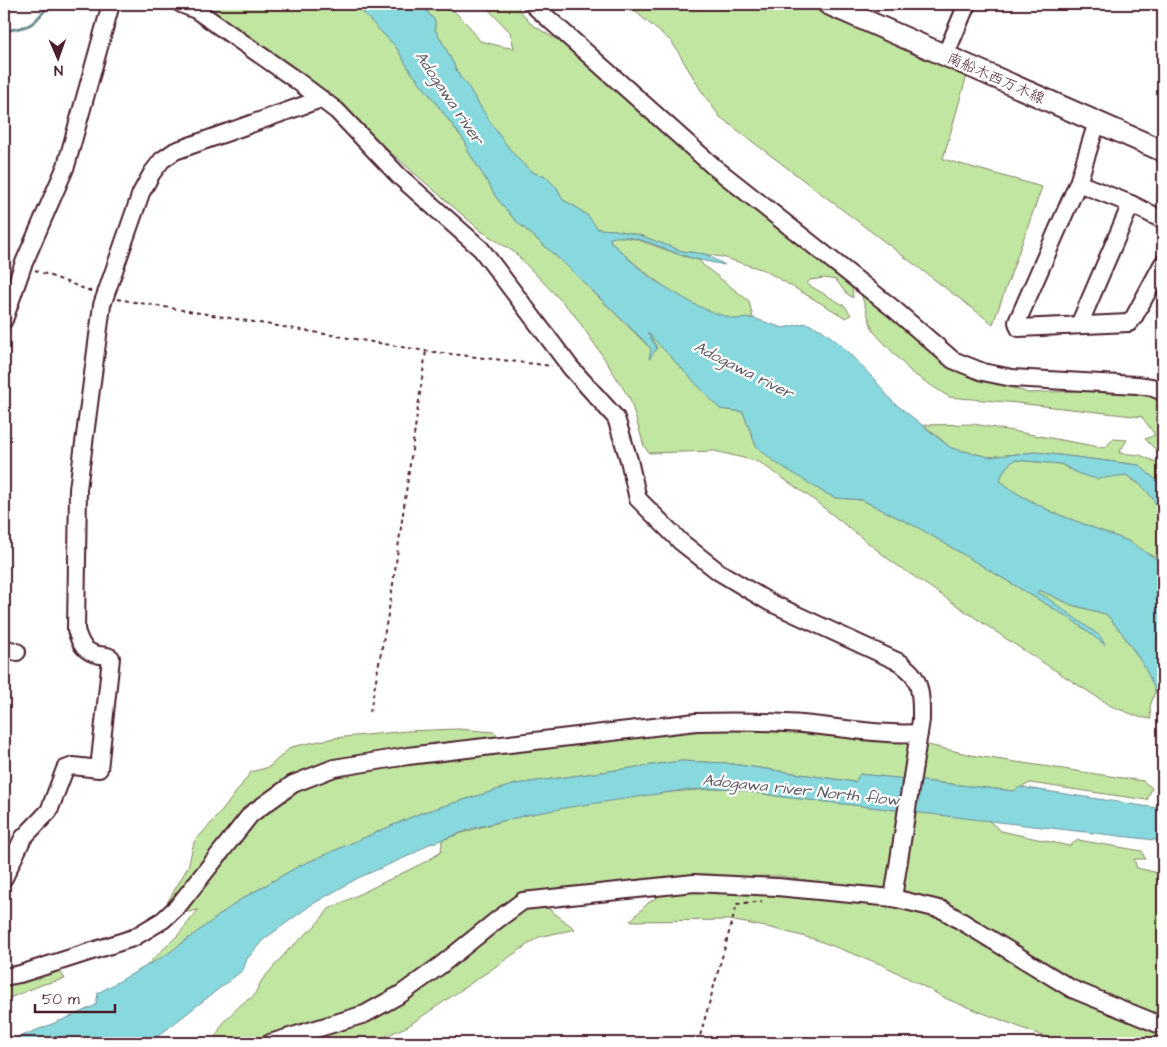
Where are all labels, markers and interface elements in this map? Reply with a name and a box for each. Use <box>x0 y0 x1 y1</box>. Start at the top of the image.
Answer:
north arrow <box>32 32 82 82</box>
water label: Adogawa river <box>409 46 490 151</box>
street label: 南船木西万木線 <box>944 48 1048 109</box>
text: N <box>53 60 63 80</box>
water label: Adogawa river <box>690 335 799 406</box>
water label: Adogawa river North flow <box>701 769 901 812</box>
scale bar <box>35 982 115 1014</box>
text: 50 m <box>42 989 80 1010</box>

